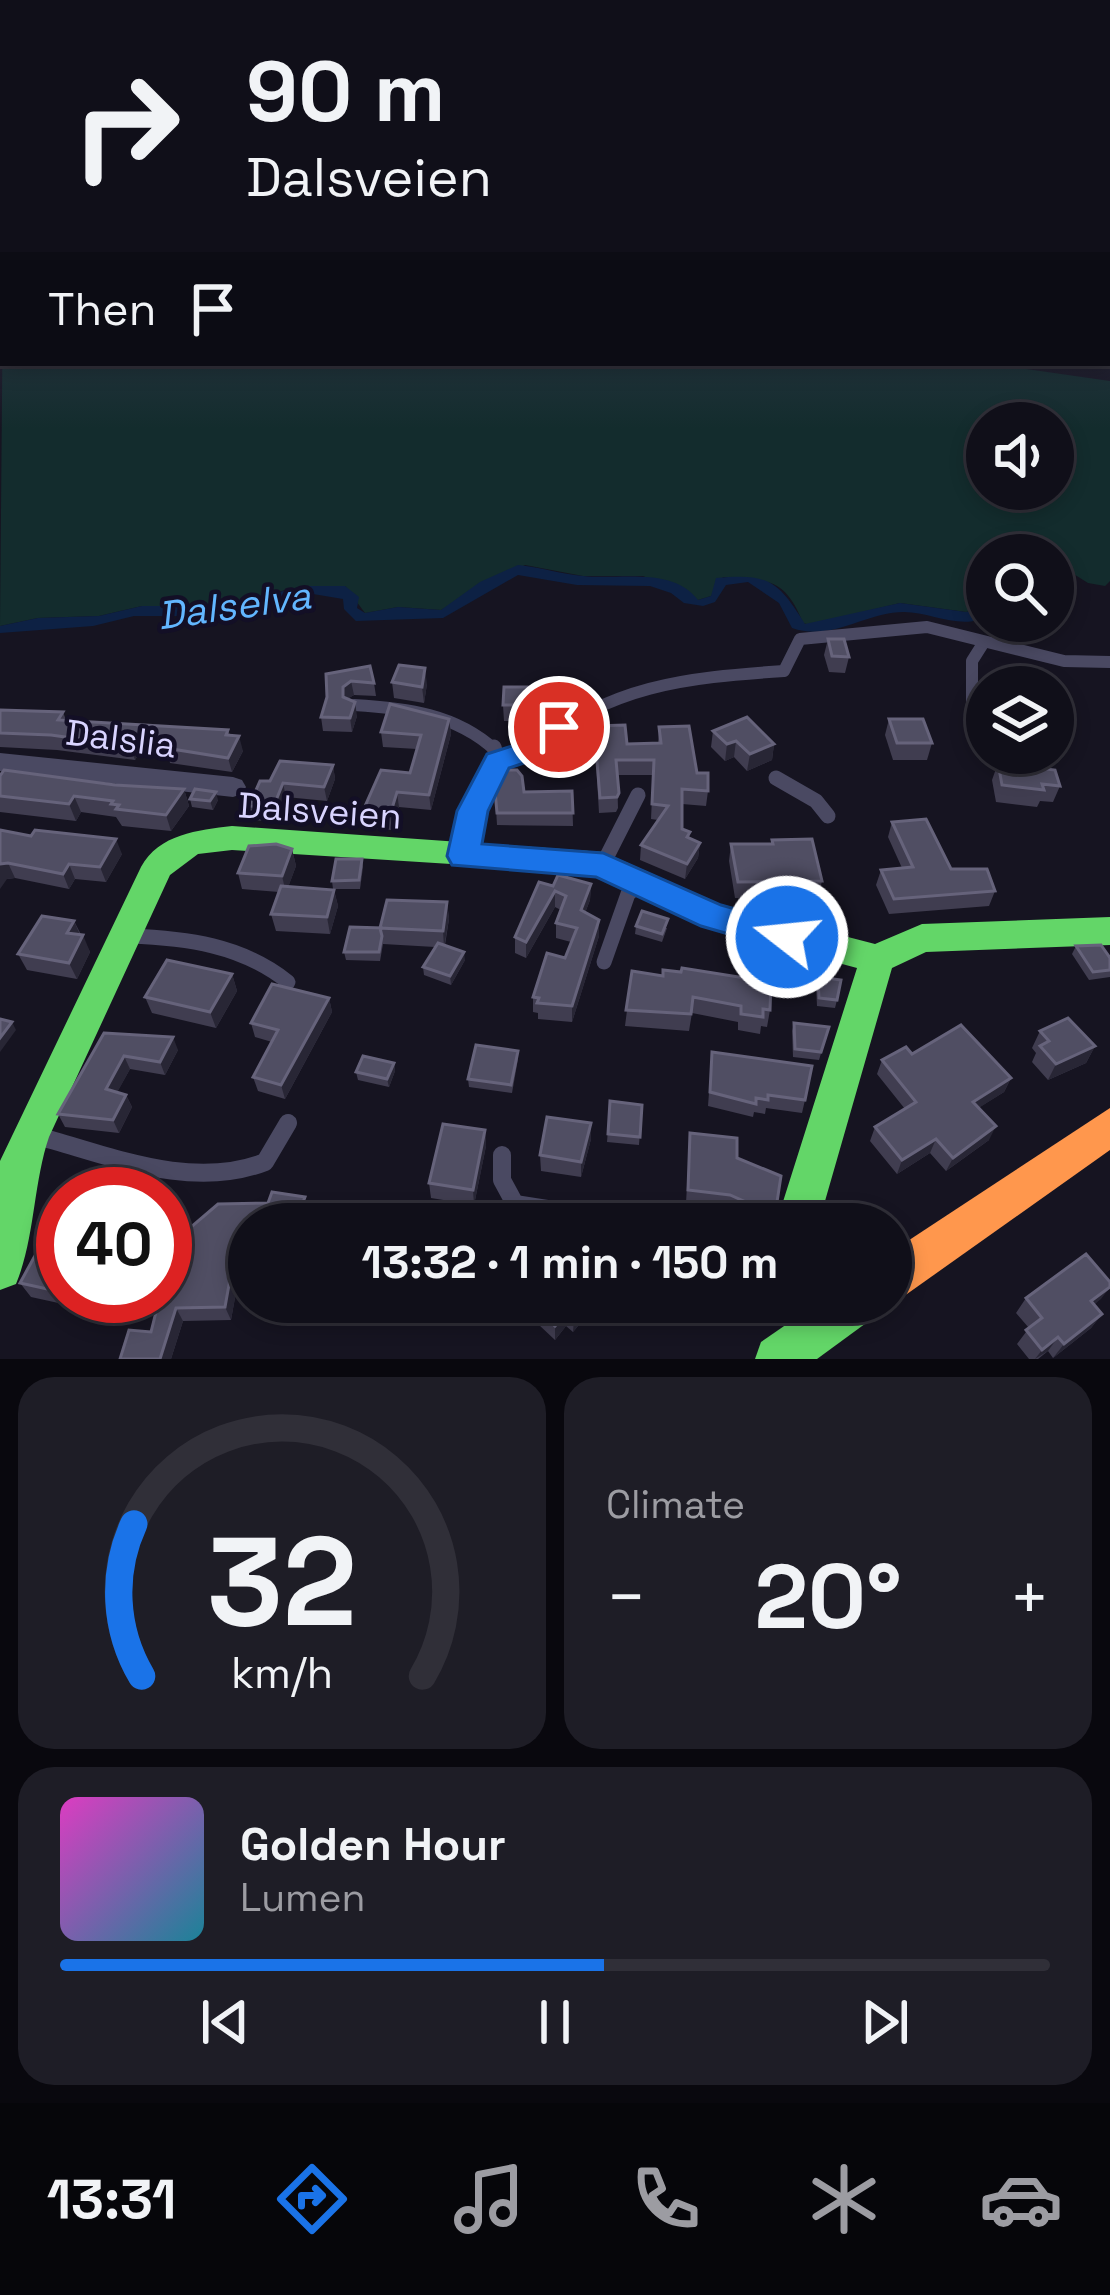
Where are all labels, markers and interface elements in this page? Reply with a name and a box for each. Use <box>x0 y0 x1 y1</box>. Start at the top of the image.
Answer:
text: 90 m <box>246 38 445 146</box>
icon: right <box>48 48 204 204</box>
text: Dalsveien <box>246 143 492 212</box>
icon: arrive <box>180 276 246 342</box>
text: Then <box>48 281 156 338</box>
map controls <box>966 402 1074 774</box>
button: sound <box>966 402 1074 510</box>
button: search <box>966 534 1074 642</box>
water label: Dalselva <box>154 570 314 640</box>
button: layers <box>966 666 1074 774</box>
pin <box>508 676 610 778</box>
icon: arrive <box>526 694 592 760</box>
street label: Dalslia <box>63 709 179 769</box>
street label: Dalsveien <box>237 782 403 840</box>
position arrow <box>724 874 850 1000</box>
speed limit sign: 40 <box>36 1167 192 1323</box>
text: 13:32 · 1 min · 150 m <box>362 1234 778 1291</box>
text: Climate <box>606 1480 745 1529</box>
text: 32 <box>207 1502 357 1661</box>
text: 20° <box>754 1539 902 1654</box>
text: − <box>606 1555 647 1639</box>
text: + <box>1009 1555 1050 1639</box>
text: km/h <box>231 1646 333 1701</box>
text: Golden Hour <box>240 1816 506 1873</box>
text: Lumen <box>240 1873 366 1922</box>
icon: previous <box>192 1989 258 2055</box>
icon: pause <box>522 1989 588 2055</box>
icon: next <box>852 1989 918 2055</box>
icon: directions <box>270 2157 354 2241</box>
icon: music <box>447 2157 531 2241</box>
icon: phone <box>624 2157 708 2241</box>
icon: climate <box>802 2157 886 2241</box>
icon: car <box>979 2157 1063 2241</box>
text: 13:31 <box>47 2165 176 2234</box>

